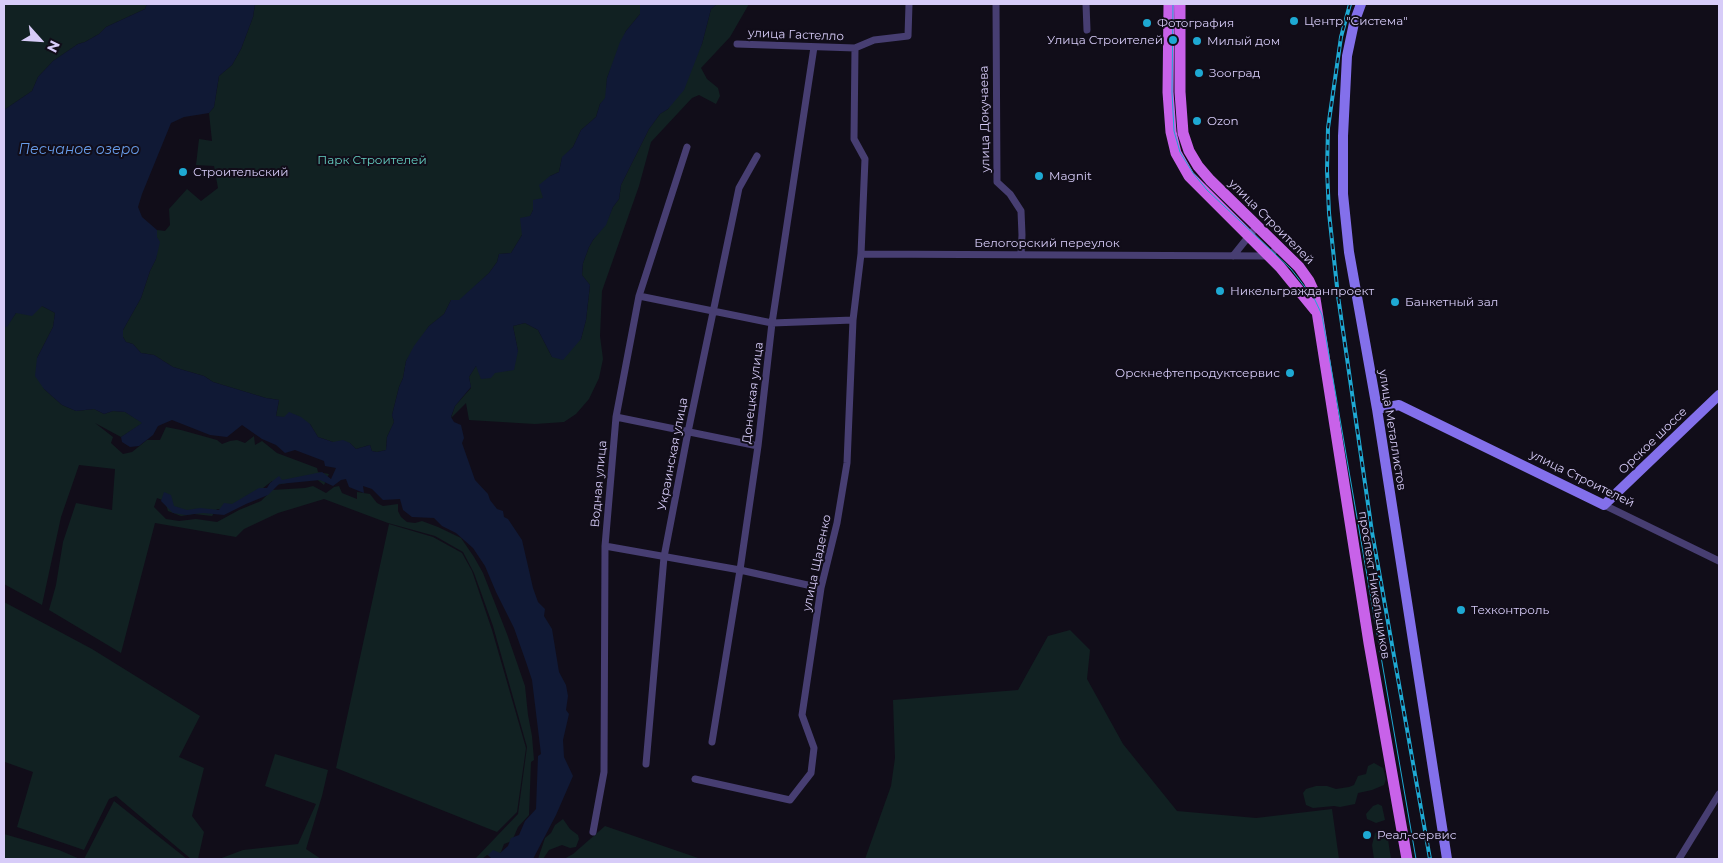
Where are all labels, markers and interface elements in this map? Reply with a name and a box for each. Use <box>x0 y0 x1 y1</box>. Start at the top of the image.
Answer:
place label: Центр "Система" <box>1304 14 1408 28</box>
north arrow <box>15 15 65 65</box>
marker: Центр "Система" <box>1288 15 1300 27</box>
place label: Фотография <box>1157 16 1234 30</box>
marker: Фотография <box>1141 17 1153 29</box>
street label: улица Гастелло <box>748 26 844 44</box>
place label: Улица Строителей <box>1047 33 1163 47</box>
marker: Улица Строителей <box>1167 34 1179 46</box>
place label: Милый дом <box>1207 34 1280 48</box>
marker: Милый дом <box>1191 35 1203 47</box>
text: N <box>43 38 64 56</box>
street label: улица Докучаева <box>977 65 993 173</box>
place label: Зооград <box>1209 66 1260 80</box>
marker: Зооград <box>1193 67 1205 79</box>
place label: Ozon <box>1207 114 1239 128</box>
marker: Ozon <box>1191 115 1203 127</box>
water label: Песчаное озеро <box>19 142 139 158</box>
park label: Парк Строителей <box>317 153 427 167</box>
place label: Строительский <box>193 165 288 179</box>
marker: Строительский <box>177 166 189 178</box>
place label: Magnit <box>1049 169 1092 183</box>
marker: Magnit <box>1033 170 1045 182</box>
street label: улица Строителей <box>1225 176 1317 268</box>
street label: Белогорский переулок <box>974 236 1120 250</box>
place label: Никельгражданпроект <box>1230 284 1374 298</box>
marker: Никельгражданпроект <box>1214 285 1226 297</box>
place label: Банкетный зал <box>1405 295 1498 309</box>
marker: Банкетный зал <box>1389 296 1401 308</box>
street label: Донецкая улица <box>740 341 766 445</box>
place label: Орскнефтепродуктсервис <box>1115 366 1280 380</box>
marker: Орскнефтепродуктсервис <box>1284 367 1296 379</box>
street label: улица Металлистов <box>1375 368 1409 492</box>
street label: Украинская улица <box>655 396 691 512</box>
street label: Орское шоссе <box>1616 405 1690 477</box>
street label: Водная улица <box>588 440 610 528</box>
street label: улица Строителей <box>1527 447 1637 511</box>
street label: проспект Никельщиков <box>1355 510 1393 660</box>
street label: улица Щаденко <box>800 513 834 613</box>
place label: Техконтроль <box>1471 603 1549 617</box>
marker: Техконтроль <box>1455 604 1467 616</box>
place label: Реал-сервис <box>1377 828 1456 842</box>
marker: Реал-сервис <box>1361 829 1373 841</box>

